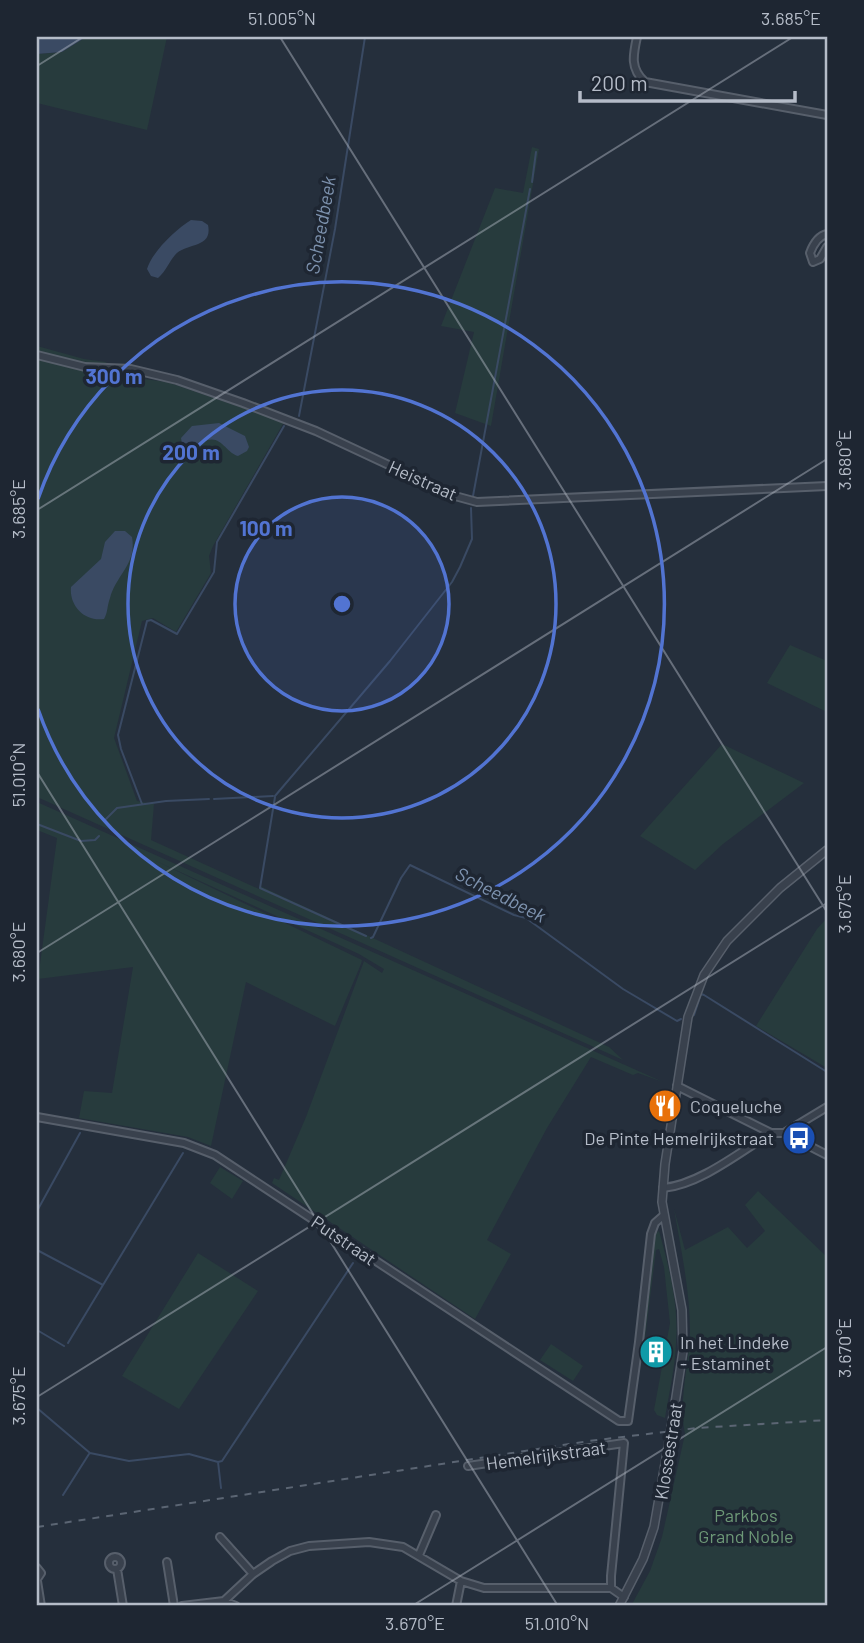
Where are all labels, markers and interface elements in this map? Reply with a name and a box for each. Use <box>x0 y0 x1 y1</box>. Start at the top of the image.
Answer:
text: 51.005°N <box>248 7 316 29</box>
text: 3.685°E <box>761 7 821 29</box>
scale bar <box>580 60 796 104</box>
text: 200 m <box>591 70 648 95</box>
water label: Scheedbeek <box>300 174 340 276</box>
text: 300 m <box>85 363 143 388</box>
text: 3.680°E <box>833 430 855 490</box>
text: 200 m <box>162 439 220 464</box>
street label: Heistraat <box>385 455 461 505</box>
text: 3.685°E <box>7 479 29 539</box>
text: 100 m <box>239 515 293 540</box>
centre of rings <box>330 592 354 616</box>
text: 51.010°N <box>7 743 29 807</box>
water label: Scheedbeek <box>452 861 551 927</box>
text: 3.675°E <box>833 874 855 934</box>
text: 3.680°E <box>7 922 29 982</box>
restaurant icon: Coqueluche <box>646 1087 684 1125</box>
place label: Coqueluche <box>690 1095 782 1117</box>
bus stop icon: De Pinte Hemelrijkstraat <box>780 1119 818 1157</box>
place label: De Pinte Hemelrijkstraat <box>584 1127 774 1149</box>
street label: Putstraat <box>307 1210 381 1270</box>
text: 3.670°E <box>833 1318 855 1378</box>
place label: In het Lindeke - Estaminet <box>680 1331 789 1374</box>
building icon: In het Lindeke - Estaminet <box>637 1333 675 1371</box>
text: 3.675°E <box>7 1366 29 1426</box>
street label: Klossestraat <box>649 1401 687 1501</box>
street label: Hemelrijkstraat <box>485 1436 607 1474</box>
park label: Parkbos Grand Noble <box>698 1504 794 1547</box>
text: 3.670°E <box>385 1612 445 1634</box>
text: 51.010°N <box>525 1612 589 1634</box>

